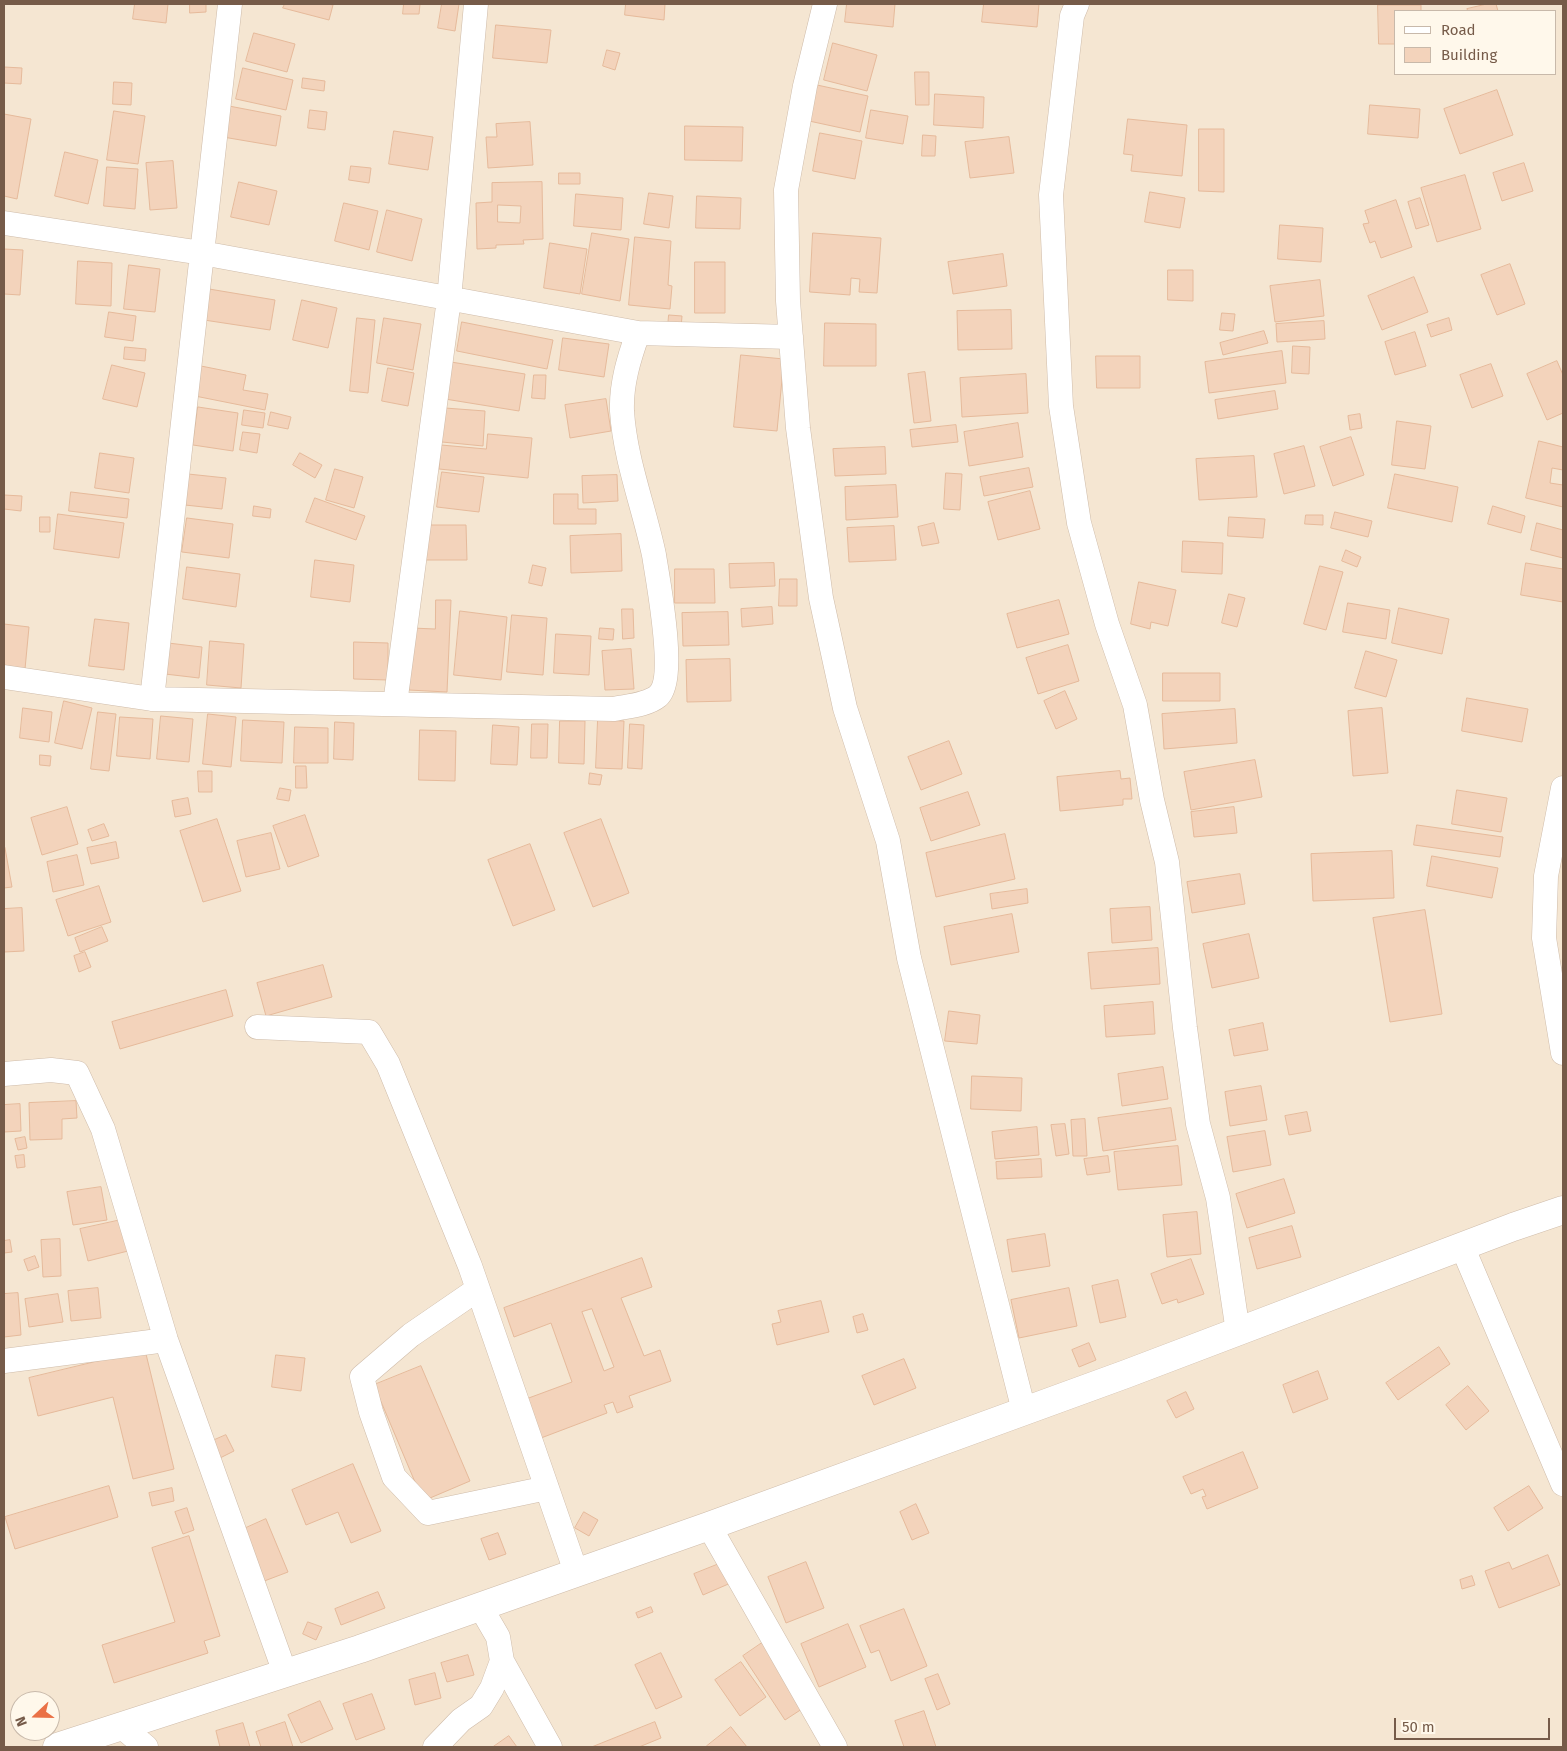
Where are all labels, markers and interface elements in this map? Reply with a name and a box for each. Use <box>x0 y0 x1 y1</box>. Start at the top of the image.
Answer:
legend <box>1394 10 1557 75</box>
text: Road <box>1441 21 1476 39</box>
text: Building <box>1441 46 1497 64</box>
north arrow <box>10 1691 60 1741</box>
scale bar <box>1397 1708 1553 1740</box>
text: N <box>12 1714 31 1729</box>
text: 50 m <box>1402 1718 1435 1736</box>

